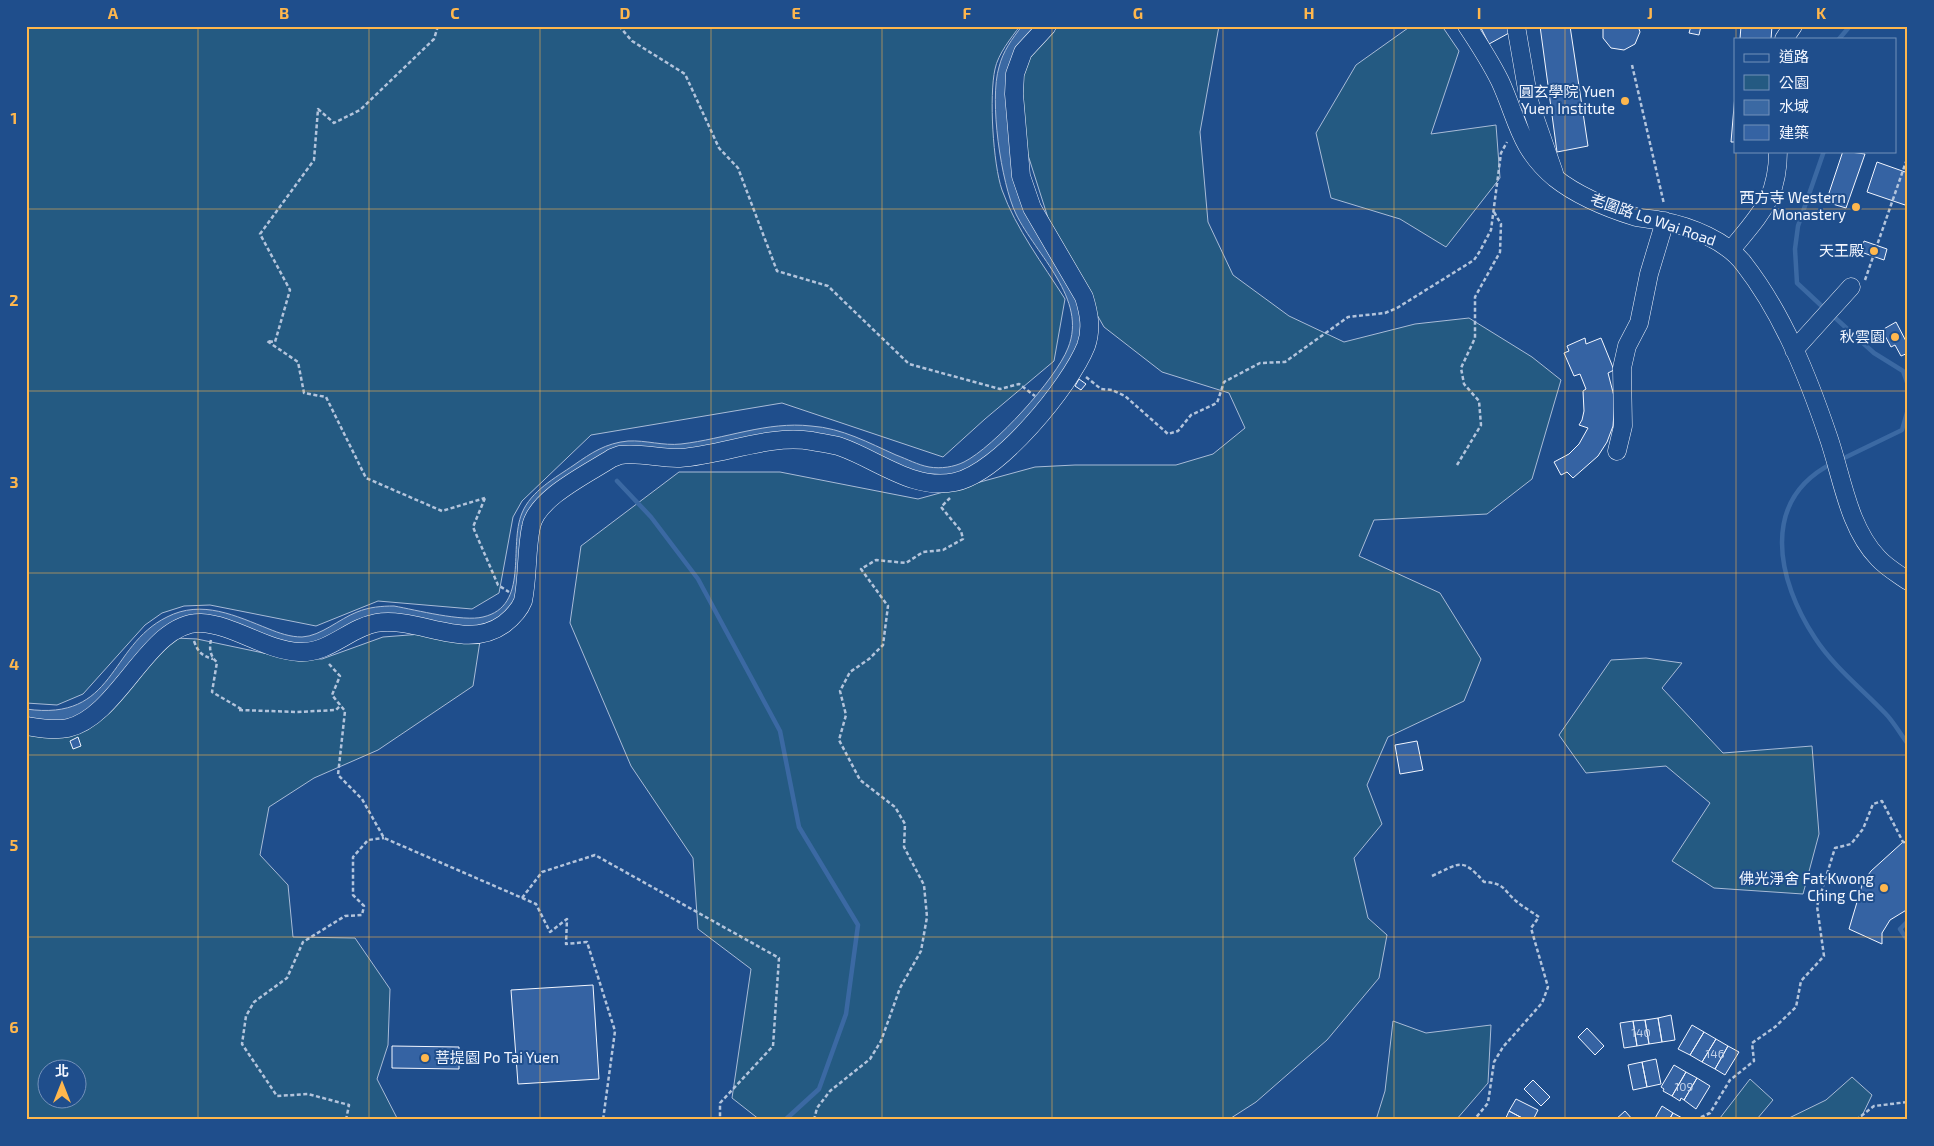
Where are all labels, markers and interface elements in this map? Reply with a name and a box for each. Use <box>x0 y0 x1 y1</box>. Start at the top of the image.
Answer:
text: A <box>108 3 119 22</box>
text: B <box>279 3 289 22</box>
text: C <box>450 3 460 22</box>
text: D <box>620 3 631 22</box>
text: E <box>791 3 801 22</box>
text: F <box>963 3 972 22</box>
text: G <box>1133 3 1143 22</box>
text: H <box>1303 3 1315 22</box>
text: I <box>1477 3 1481 22</box>
text: J <box>1647 3 1653 22</box>
text: K <box>1816 3 1827 22</box>
legend <box>1734 38 1896 152</box>
text: 道路 <box>1779 47 1809 65</box>
text: 公園 <box>1779 73 1809 91</box>
place label: 圓玄學院 Yuen Yuen Institute <box>1519 82 1615 117</box>
marker: 圓玄學院 Yuen Yuen Institute <box>1619 95 1631 107</box>
text: 水域 <box>1779 97 1809 115</box>
text: 1 <box>11 108 17 127</box>
text: 建築 <box>1779 123 1809 141</box>
place label: 西方寺 Western Monastery <box>1740 188 1846 223</box>
street label: 老圍路 Lo Wai Road <box>1588 189 1718 249</box>
marker: 西方寺 Western Monastery <box>1850 201 1862 213</box>
place label: 天王殿 <box>1819 241 1864 259</box>
marker: 天王殿 <box>1868 245 1880 257</box>
text: 2 <box>9 290 19 309</box>
place label: 秋雲園 <box>1840 327 1885 345</box>
marker: 秋雲園 <box>1889 331 1901 343</box>
text: 3 <box>9 472 19 491</box>
text: 4 <box>9 654 19 673</box>
text: 5 <box>10 835 19 854</box>
place label: 佛光淨舍 Fat Kwong Ching Che <box>1739 869 1875 904</box>
marker: 佛光淨舍 Fat Kwong Ching Che <box>1878 882 1890 894</box>
text: 6 <box>9 1017 19 1036</box>
house number: 140 <box>1631 1025 1651 1039</box>
house number: 146 <box>1705 1046 1725 1060</box>
place label: 菩提園 Po Tai Yuen <box>435 1048 559 1066</box>
marker: 菩提園 Po Tai Yuen <box>419 1052 431 1064</box>
north arrow <box>38 1058 88 1108</box>
text: 北 <box>55 1062 69 1079</box>
house number: 109 <box>1675 1079 1694 1093</box>

